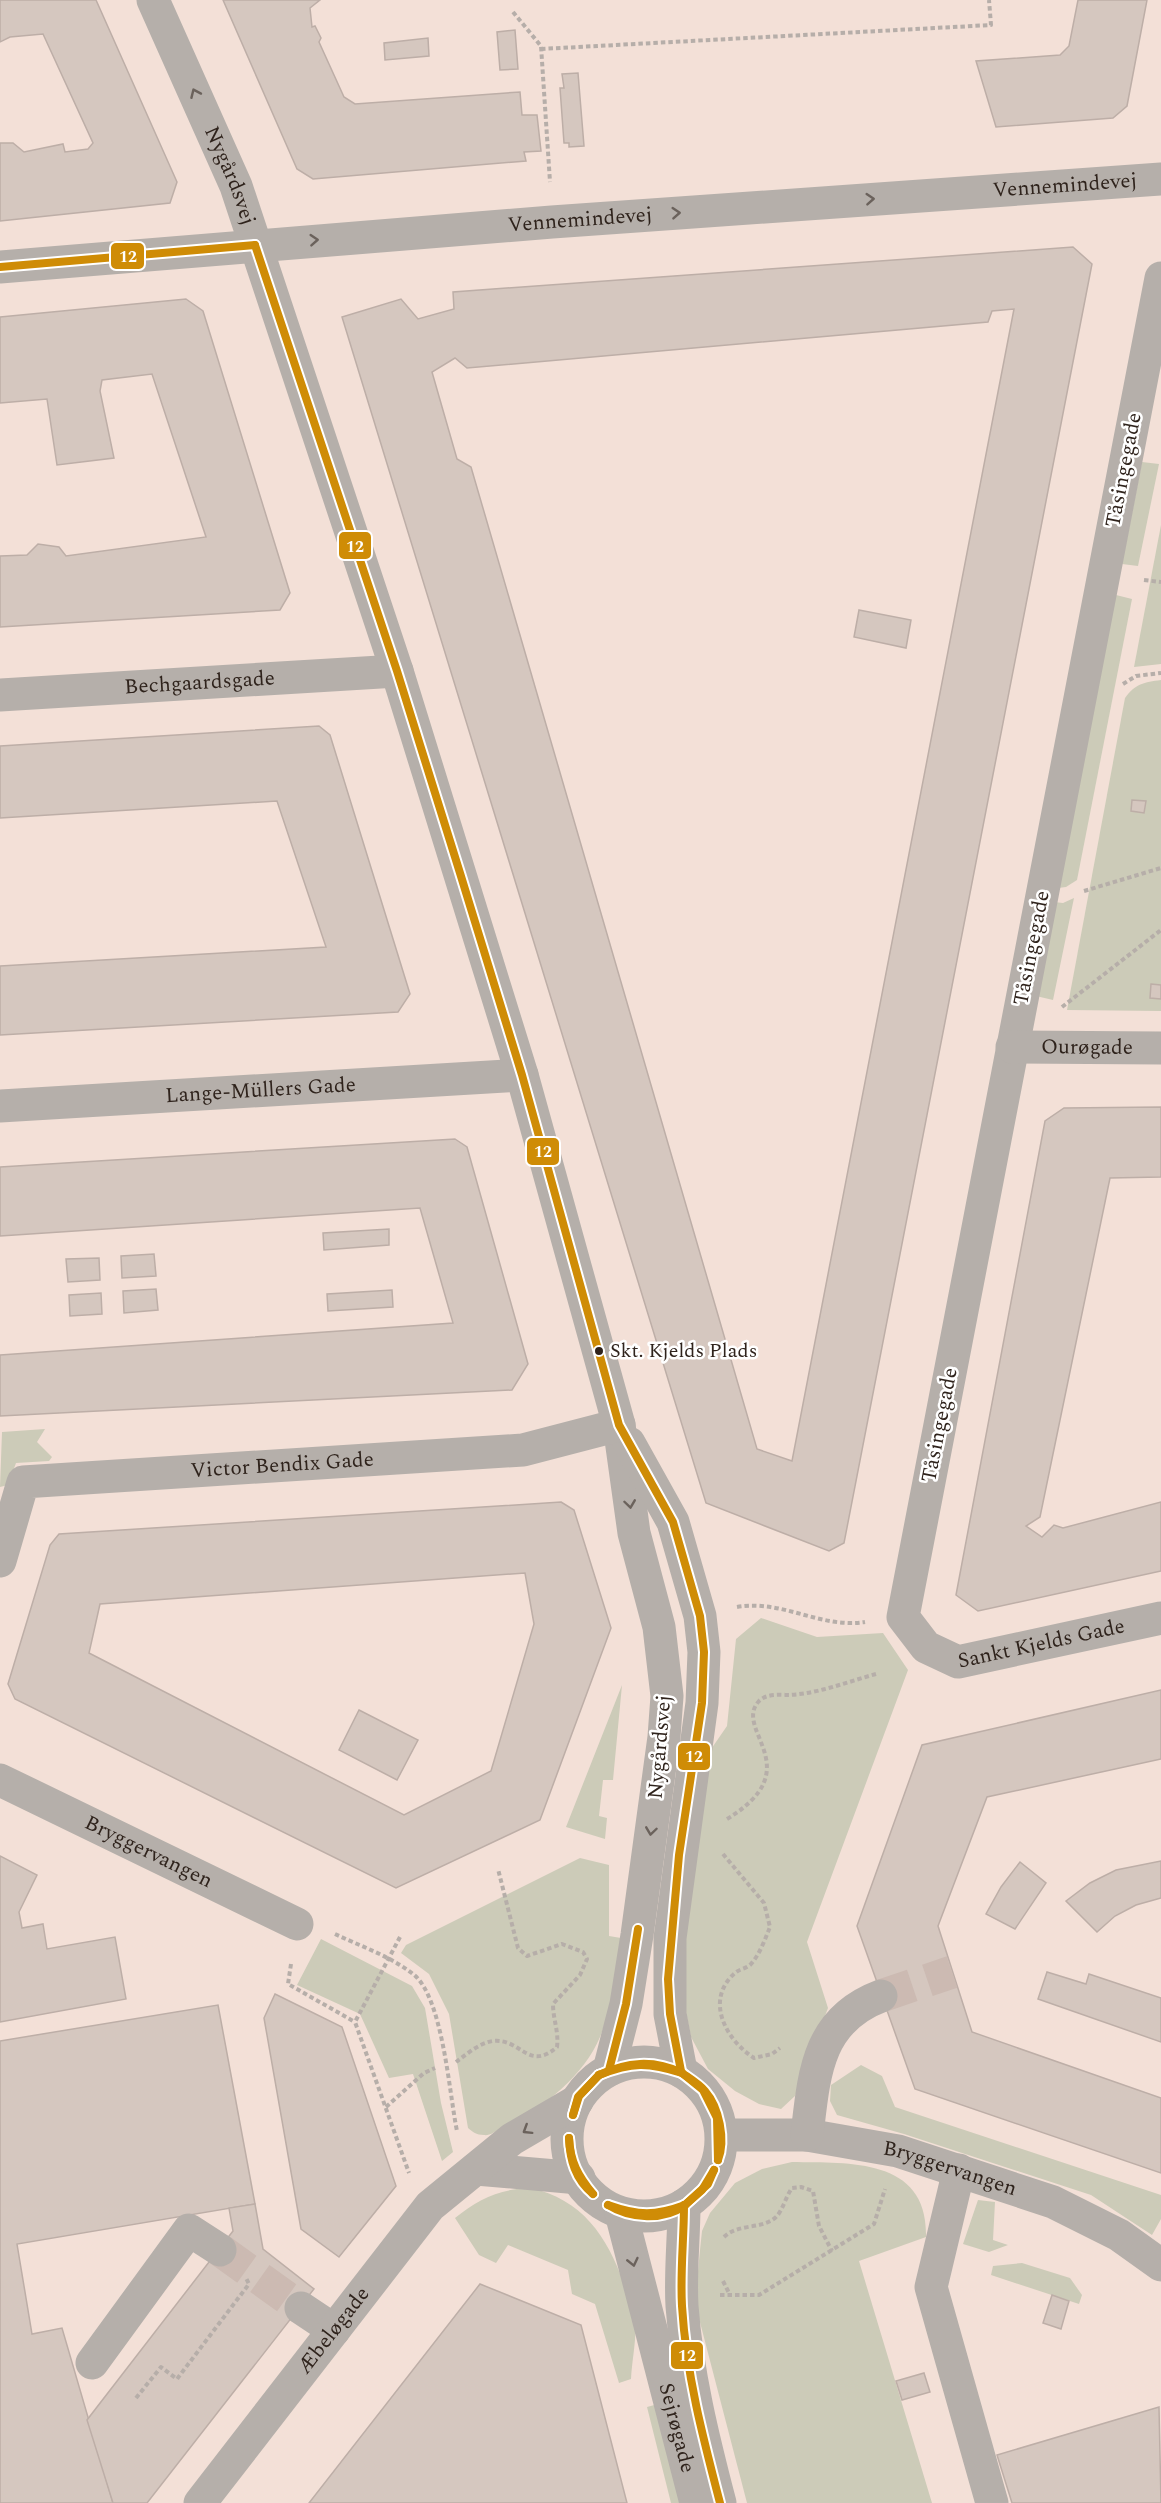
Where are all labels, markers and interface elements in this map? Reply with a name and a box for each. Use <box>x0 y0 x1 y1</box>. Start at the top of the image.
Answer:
one-way arrow <box>190 88 202 99</box>
street label: Nygårdsvej <box>195 121 264 230</box>
street label: Vennemindevej <box>991 165 1138 207</box>
one-way arrow <box>866 193 875 206</box>
street label: Vennemindevej <box>507 199 653 242</box>
one-way arrow <box>671 207 680 220</box>
one-way arrow <box>309 234 318 247</box>
line badge: 12 <box>110 242 145 270</box>
text: 12 <box>119 245 137 269</box>
street label: Tåsingegade <box>1097 410 1151 530</box>
line badge: 12 <box>338 531 372 560</box>
text: 12 <box>346 535 364 559</box>
street label: Bechgaardsgade <box>123 662 276 703</box>
street label: Tåsingegade <box>1005 888 1059 1008</box>
street label: Ourøgade <box>1041 1031 1133 1064</box>
street label: Lange-Müllers Gade <box>164 1069 357 1112</box>
line badge: 12 <box>526 1137 560 1166</box>
text: 12 <box>534 1140 552 1164</box>
place label: Skt. Kjelds Plads <box>610 1336 757 1366</box>
marker: Skt. Kjelds Plads <box>593 1345 605 1357</box>
street label: Tåsingegade <box>913 1365 967 1485</box>
street label: Victor Bendix Gade <box>190 1444 375 1487</box>
one-way arrow <box>623 1499 635 1509</box>
street label: Sankt Kjelds Gade <box>955 1610 1128 1678</box>
street label: Nygårdsvej <box>640 1694 680 1800</box>
line badge: 12 <box>677 1742 711 1771</box>
text: 12 <box>685 1745 703 1769</box>
street label: Bryggervangen <box>79 1807 218 1897</box>
one-way arrow <box>646 1826 658 1835</box>
one-way arrow <box>522 2123 533 2134</box>
street label: Bryggervangen <box>880 2133 1021 2205</box>
one-way arrow <box>625 2257 638 2267</box>
street label: Æbeløgade <box>289 2280 378 2381</box>
line badge: 12 <box>670 2341 704 2370</box>
text: 12 <box>678 2344 696 2368</box>
street label: Sejrøgade <box>650 2380 704 2476</box>

